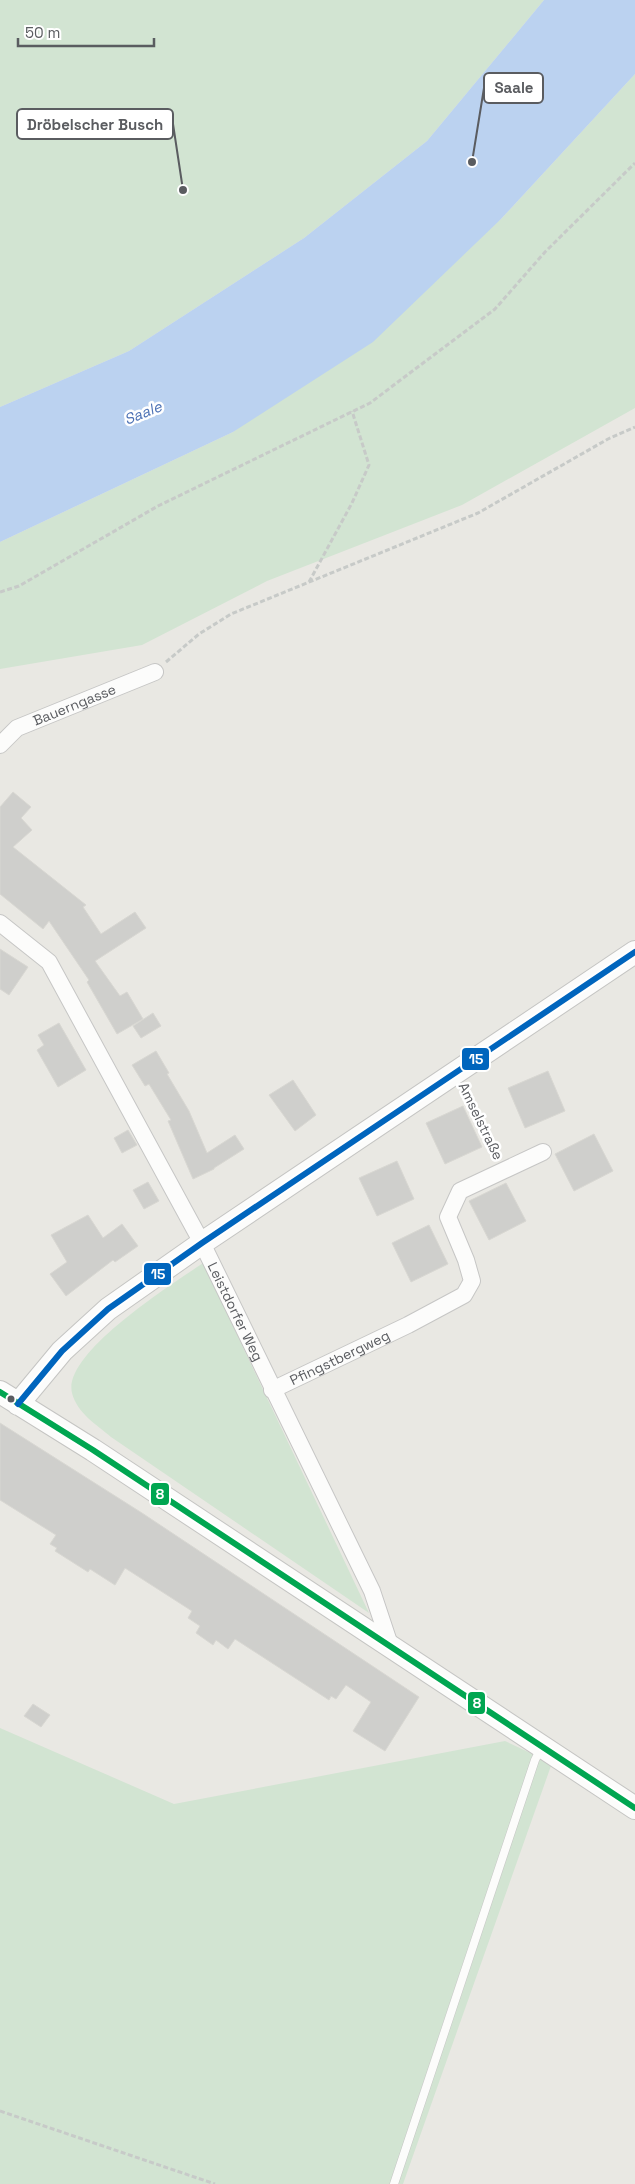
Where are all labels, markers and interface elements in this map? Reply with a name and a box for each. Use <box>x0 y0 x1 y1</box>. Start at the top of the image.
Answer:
scale bar <box>18 15 154 47</box>
text: 50 m <box>25 23 60 42</box>
callout: Saale <box>484 73 543 103</box>
text: Saale <box>494 78 534 97</box>
callout: Dröbelscher Busch <box>17 109 173 139</box>
text: Dröbelscher Busch <box>27 115 163 134</box>
water label: Saale <box>121 396 165 429</box>
street label: Bauerngasse <box>30 680 119 730</box>
line badge: 15 <box>461 1047 490 1071</box>
text: 15 <box>469 1050 483 1068</box>
street label: Amselstraße <box>455 1079 507 1163</box>
street label: Leistdorfer Weg <box>204 1259 267 1364</box>
line badge: 15 <box>143 1262 172 1286</box>
text: 15 <box>151 1265 165 1283</box>
street label: Pfingstbergweg <box>287 1326 393 1389</box>
unlabelled marker <box>6 1394 16 1404</box>
line badge: 8 <box>150 1482 170 1506</box>
text: 8 <box>156 1485 165 1503</box>
line badge: 8 <box>467 1691 486 1715</box>
text: 8 <box>473 1694 482 1712</box>

